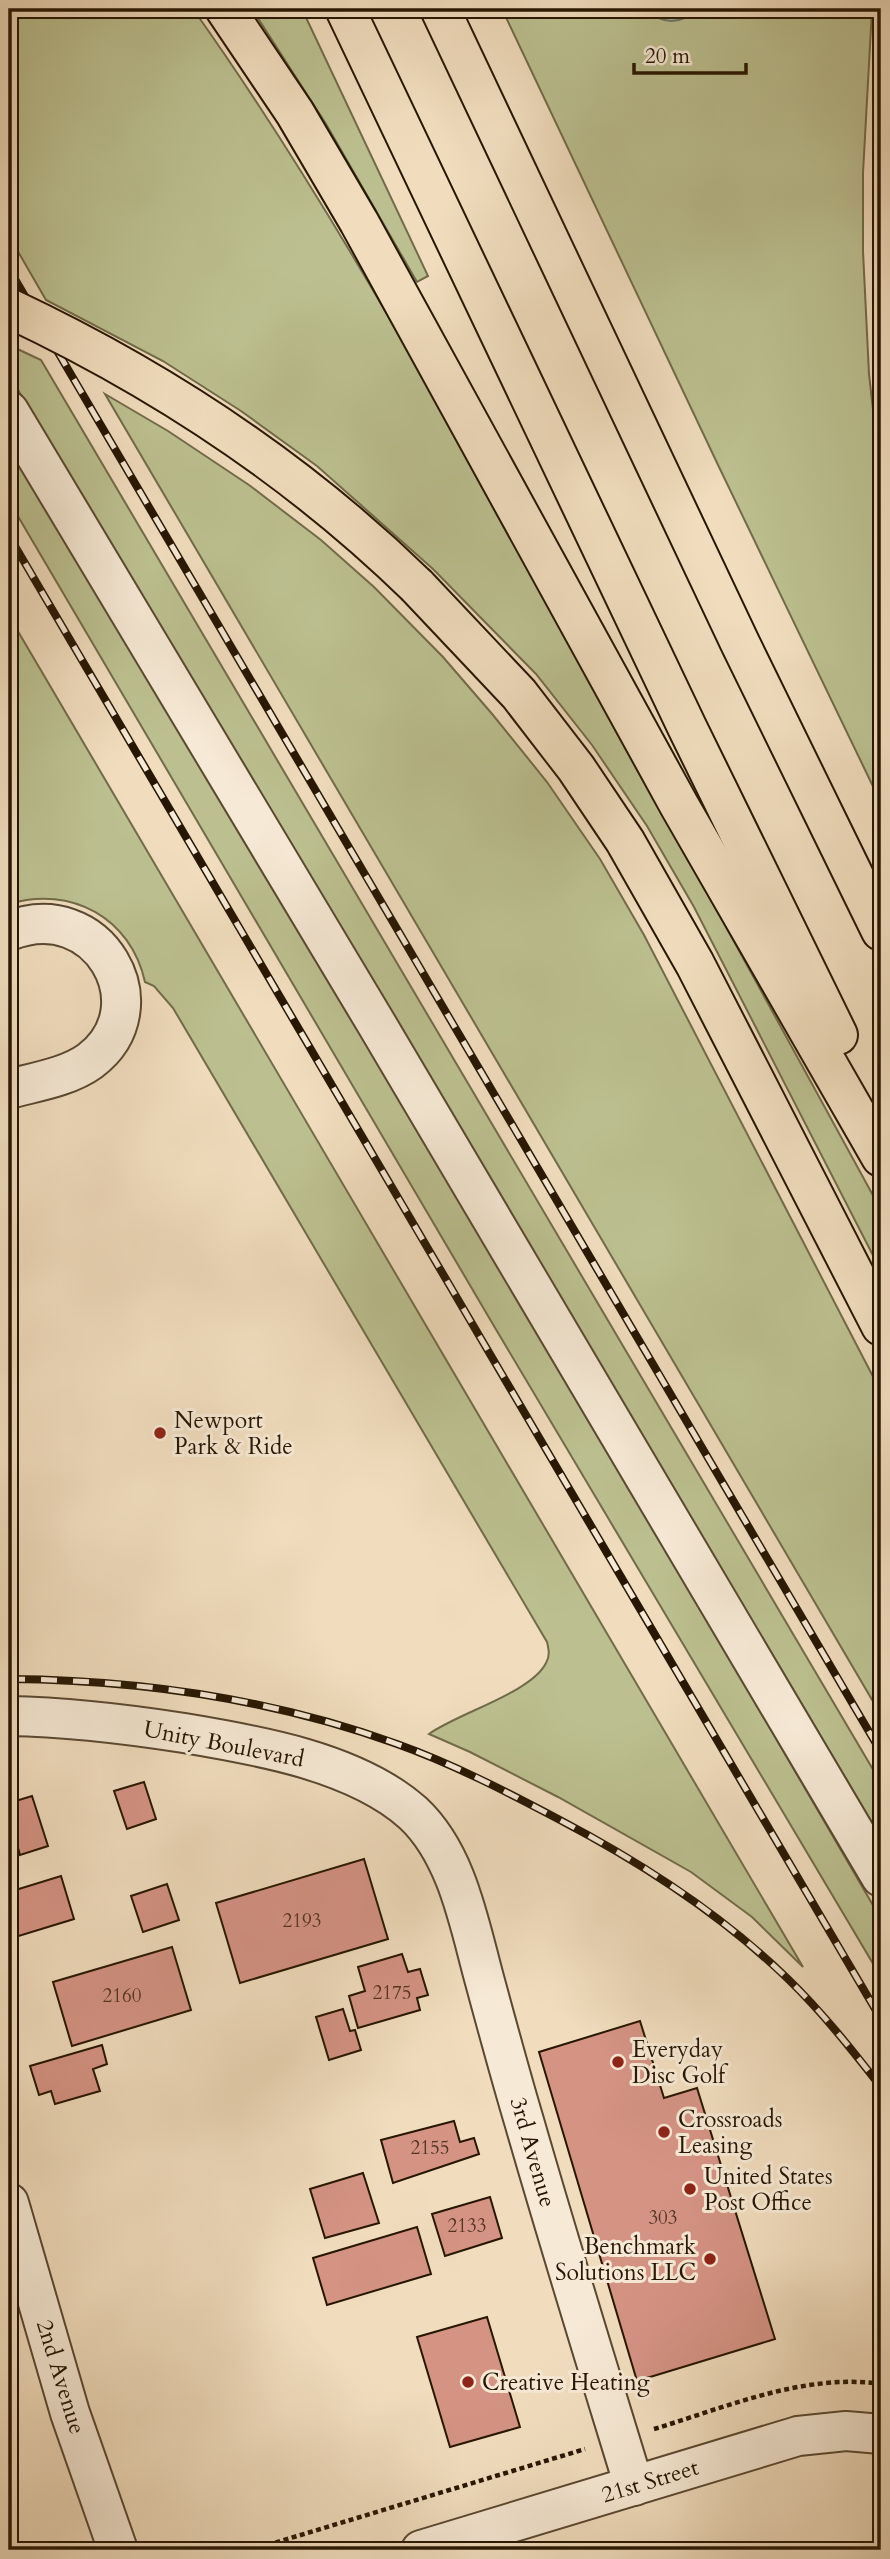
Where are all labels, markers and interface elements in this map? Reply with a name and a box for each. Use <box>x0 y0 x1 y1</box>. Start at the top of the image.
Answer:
scale bar <box>634 32 746 76</box>
text: 20 m <box>645 42 690 71</box>
place label: Newport Park & Ride <box>174 1405 293 1462</box>
marker: Newport Park & Ride <box>152 1425 168 1441</box>
street label: Unity Boulevard <box>141 1713 308 1775</box>
house number: 2193 <box>283 1908 321 1934</box>
house number: 2175 <box>373 1980 411 2006</box>
house number: 2160 <box>103 1983 142 2009</box>
place label: Everyday Disc Golf <box>632 2034 729 2091</box>
marker: Everyday Disc Golf <box>610 2054 626 2070</box>
street label: 3rd Avenue <box>503 2093 563 2211</box>
place label: Crossroads Leasing <box>678 2104 783 2161</box>
marker: Crossroads Leasing <box>656 2124 672 2140</box>
house number: 2155 <box>411 2135 449 2161</box>
place label: United States Post Office <box>704 2161 833 2218</box>
marker: United States Post Office <box>682 2181 698 2197</box>
house number: 303 <box>648 2205 678 2231</box>
house number: 2133 <box>448 2213 486 2239</box>
place label: Benchmark Solutions LLC <box>555 2231 697 2288</box>
marker: Benchmark Solutions LLC <box>702 2251 718 2267</box>
street label: 2nd Avenue <box>29 2316 93 2438</box>
place label: Creative Heating <box>482 2367 650 2398</box>
marker: Creative Heating <box>460 2374 476 2390</box>
street label: 21st Street <box>598 2452 702 2510</box>

